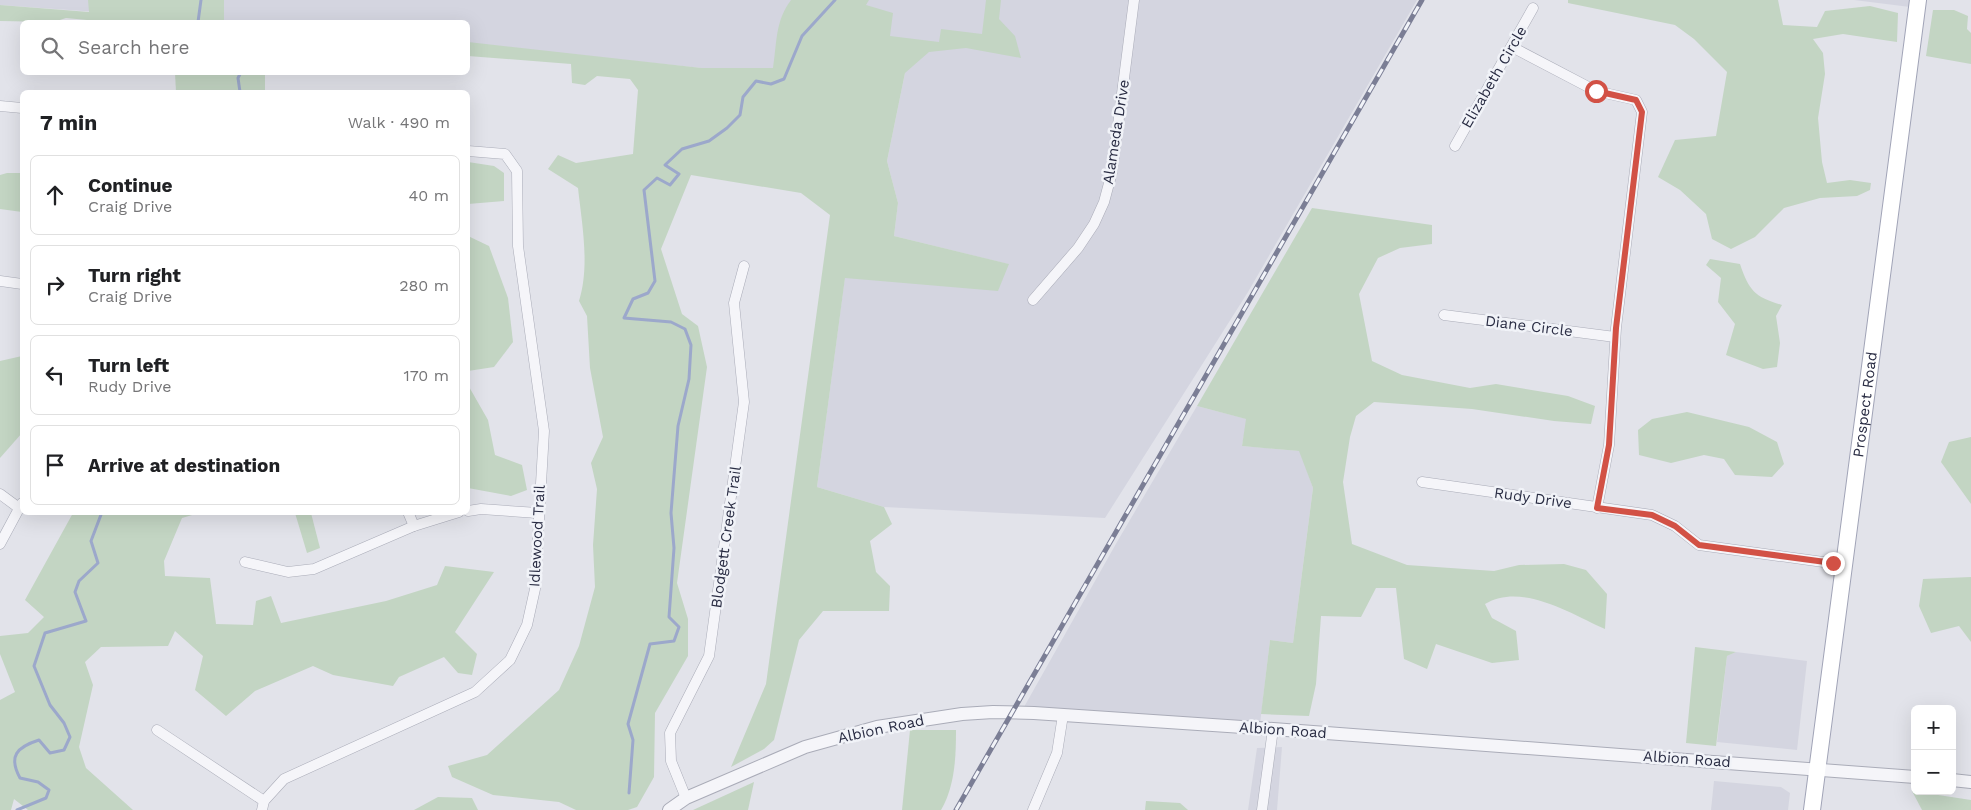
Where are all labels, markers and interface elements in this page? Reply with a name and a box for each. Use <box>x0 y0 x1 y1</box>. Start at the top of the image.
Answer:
search box <box>20 20 470 75</box>
street label: Elizabeth Circle <box>1457 23 1531 131</box>
icon: search <box>38 34 66 62</box>
text: Search here <box>78 36 189 59</box>
street label: Alameda Drive <box>1099 78 1133 186</box>
route start <box>1585 80 1608 103</box>
text: 7 min <box>40 110 97 135</box>
text: Walk · 490 m <box>348 113 450 132</box>
text: Continue <box>88 174 172 197</box>
icon: ahead <box>41 181 69 209</box>
text: 40 m <box>409 186 449 205</box>
text: Craig Drive <box>88 197 172 216</box>
text: Turn right <box>88 264 181 287</box>
icon: right <box>41 271 69 299</box>
text: 280 m <box>399 276 449 295</box>
text: Craig Drive <box>88 287 172 306</box>
street label: Diane Circle <box>1484 312 1574 340</box>
street label: Prospect Road <box>1849 350 1881 458</box>
text: Turn left <box>88 354 169 377</box>
icon: left <box>41 361 69 389</box>
text: 170 m <box>403 366 449 385</box>
text: Rudy Drive <box>88 377 171 396</box>
icon: arrive <box>41 451 69 479</box>
text: Arrive at destination <box>88 454 280 477</box>
street label: Blodgett Creek Trail <box>707 464 745 609</box>
street label: Idlewood Trail <box>525 484 549 588</box>
street label: Rudy Drive <box>1493 484 1573 512</box>
route end <box>1822 552 1845 575</box>
map controls <box>1911 705 1956 795</box>
button: + <box>1911 705 1956 750</box>
street label: Albion Road <box>836 711 926 747</box>
street label: Albion Road <box>1239 718 1327 742</box>
street label: Albion Road <box>1643 747 1731 771</box>
button: − <box>1911 750 1956 795</box>

